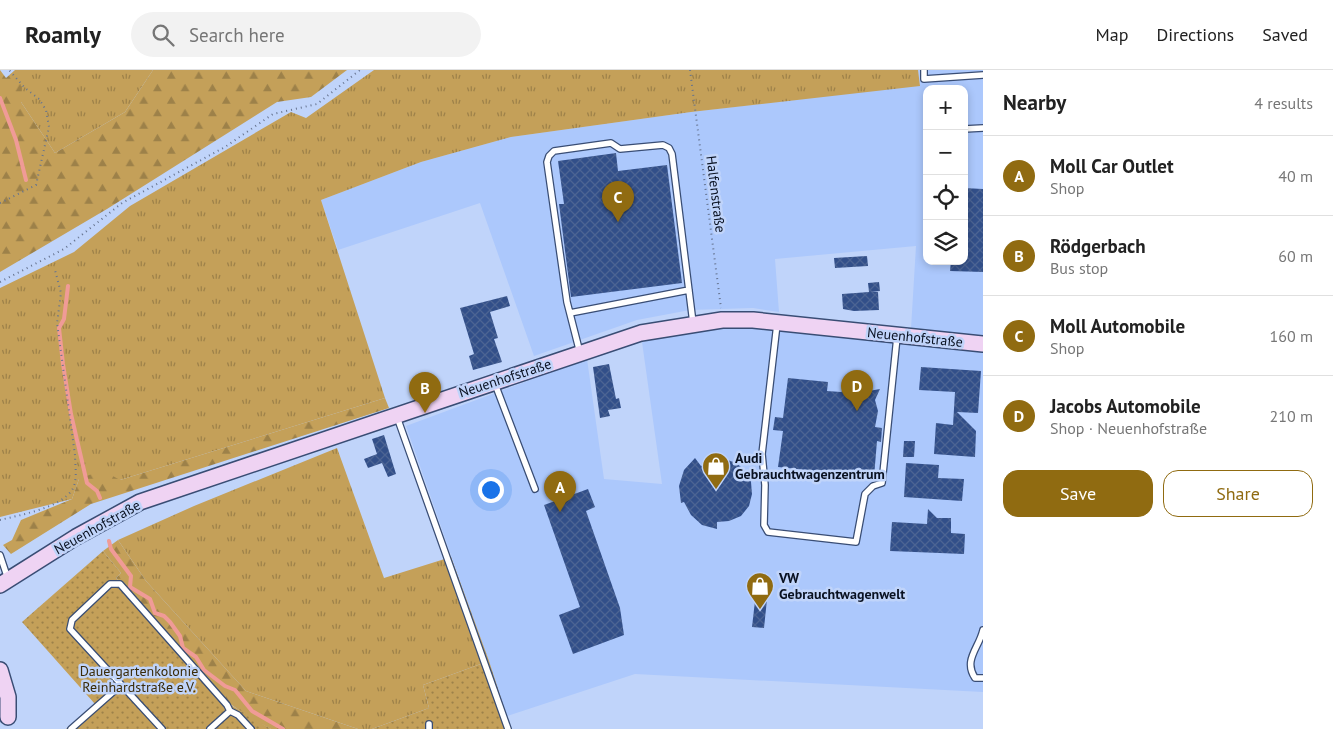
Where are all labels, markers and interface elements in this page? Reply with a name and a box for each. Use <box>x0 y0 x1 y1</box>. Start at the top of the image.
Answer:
search box <box>131 12 481 57</box>
text: Roamly <box>25 19 101 50</box>
icon: search <box>149 21 177 49</box>
text: Search here <box>189 23 285 47</box>
text: Map <box>1096 23 1128 46</box>
text: Directions <box>1156 23 1234 46</box>
text: Saved <box>1262 23 1308 46</box>
map controls <box>923 85 968 265</box>
button: + <box>923 85 968 130</box>
text: Nearby <box>1003 89 1066 116</box>
text: 4 results <box>1254 93 1313 113</box>
button: − <box>923 130 968 175</box>
text: Moll Car Outlet <box>1050 154 1174 178</box>
street label: Halfenstraße <box>702 155 730 233</box>
text: A <box>1014 166 1024 186</box>
text: 40 m <box>1278 166 1313 186</box>
button: locate <box>923 175 968 220</box>
text: Shop <box>1050 178 1084 198</box>
pin: C <box>602 181 634 222</box>
button: layers <box>923 220 968 265</box>
text: Rödgerbach <box>1050 234 1146 258</box>
text: B <box>1014 246 1024 266</box>
text: 60 m <box>1278 246 1313 266</box>
text: Bus stop <box>1050 258 1108 278</box>
text: Moll Automobile <box>1050 314 1185 338</box>
street label: Neuenhofstraße <box>866 323 964 351</box>
text: C <box>1015 326 1023 346</box>
text: 160 m <box>1270 326 1313 346</box>
text: Shop <box>1050 338 1084 358</box>
street label: Neuenhofstraße <box>457 355 553 401</box>
pin: D <box>841 370 873 411</box>
pin: B <box>409 372 441 413</box>
text: Jacobs Automobile <box>1050 394 1201 418</box>
text: D <box>1014 406 1024 426</box>
text: 210 m <box>1270 406 1313 426</box>
text: Shop · Neuenhofstraße <box>1050 418 1207 438</box>
place label: Audi Gebrauchtwagenzentrum <box>735 449 885 483</box>
shop icon: Audi Gebrauchtwagenzentrum <box>701 451 731 490</box>
button: Save <box>1003 470 1153 517</box>
button: Share <box>1163 470 1313 517</box>
pin: A <box>544 471 576 512</box>
your location <box>478 477 504 503</box>
street label: Neuenhofstraße <box>51 496 143 558</box>
place label: VW Gebrauchtwagenwelt <box>778 569 905 603</box>
shop icon: VW Gebrauchtwagenwelt <box>745 571 775 610</box>
park label: Dauergartenkolonie Reinhardstraße e.V. <box>80 662 198 696</box>

